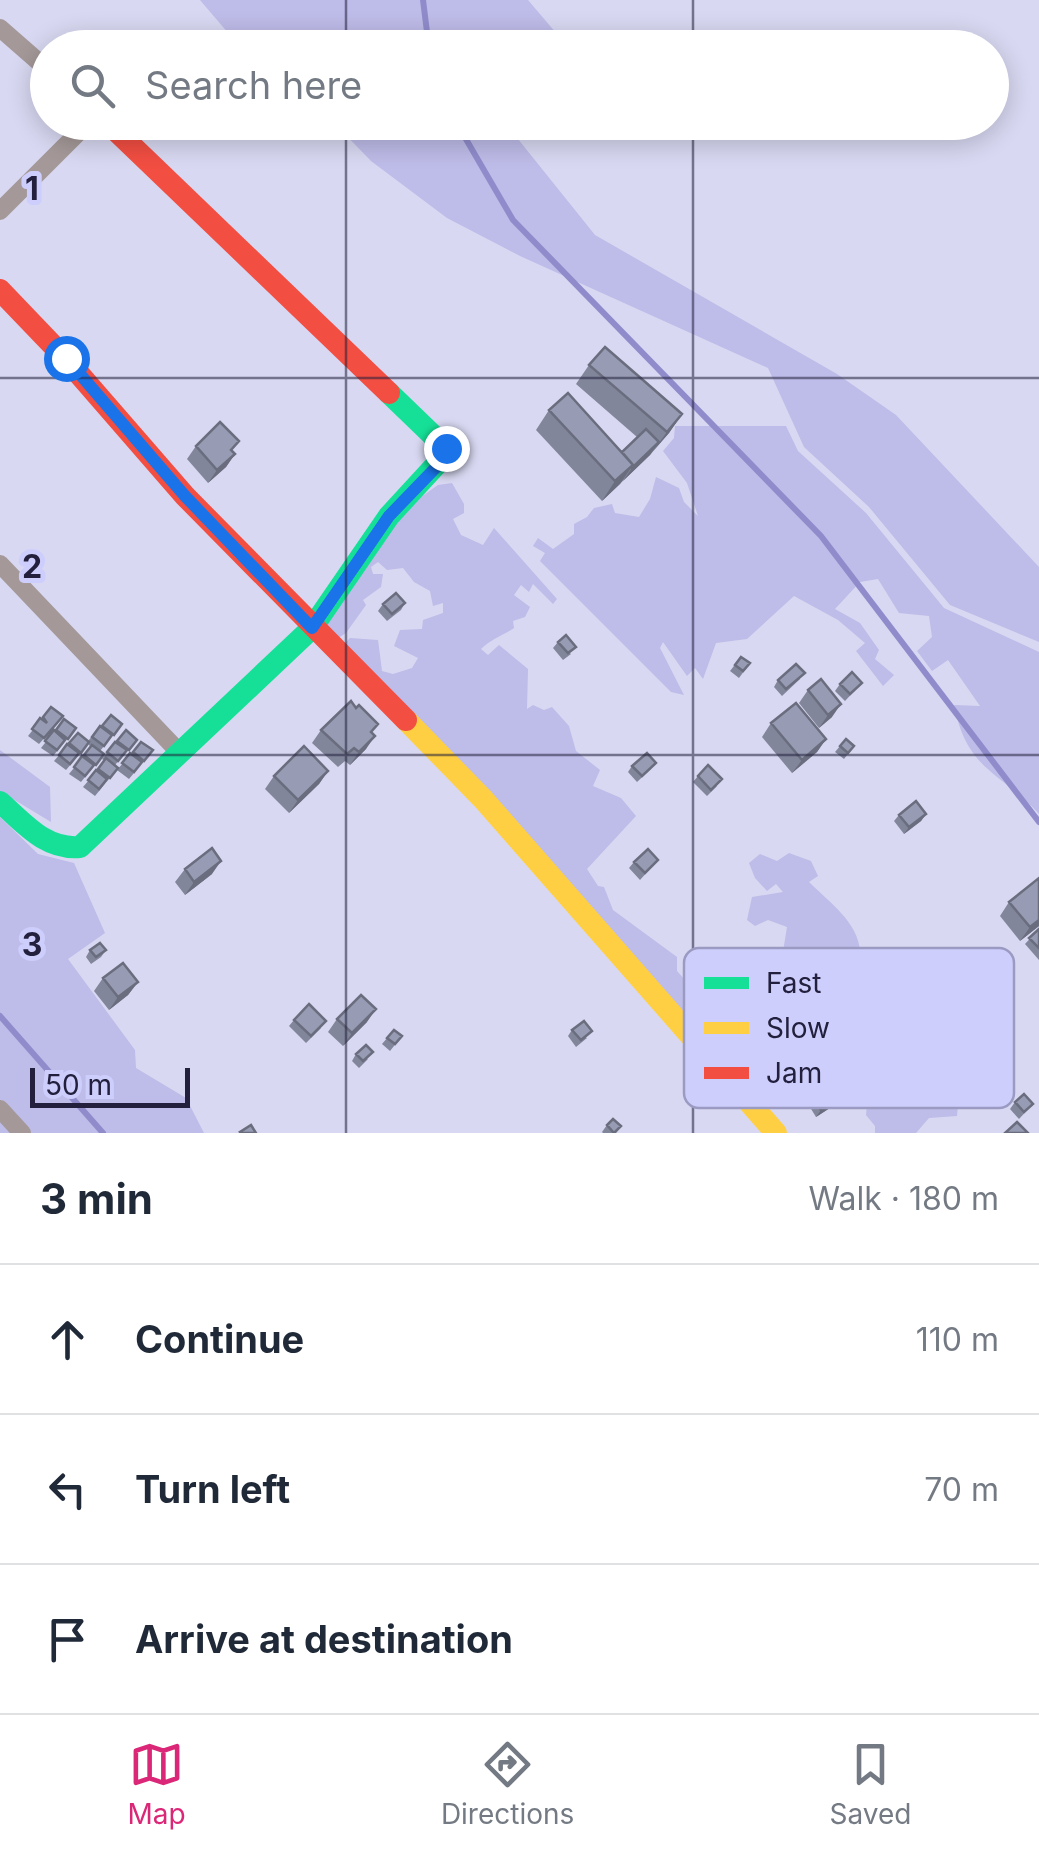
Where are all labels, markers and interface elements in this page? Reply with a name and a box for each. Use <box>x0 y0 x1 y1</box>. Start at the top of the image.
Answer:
search box <box>30 30 1009 140</box>
icon: search <box>65 58 120 113</box>
text: Search here <box>145 62 362 108</box>
text: 1 <box>25 169 39 208</box>
route start <box>44 336 90 382</box>
route end <box>424 426 470 472</box>
text: 2 <box>22 547 42 586</box>
text: 3 <box>22 925 42 964</box>
legend <box>684 948 1014 1108</box>
text: Fast <box>766 966 822 1000</box>
text: Slow <box>766 1011 830 1045</box>
text: Jam <box>766 1056 822 1090</box>
scale bar <box>30 1063 190 1108</box>
text: 50 m <box>45 1068 112 1102</box>
text: 3 min <box>40 1173 153 1224</box>
text: Walk · 180 m <box>809 1179 999 1218</box>
icon: ahead <box>40 1312 95 1367</box>
text: Continue <box>135 1316 304 1362</box>
text: 110 m <box>916 1320 999 1359</box>
icon: left <box>40 1462 95 1517</box>
text: Turn left <box>135 1466 290 1512</box>
text: 70 m <box>924 1470 999 1509</box>
icon: arrive <box>40 1612 95 1667</box>
text: Arrive at destination <box>135 1616 513 1662</box>
tab: Map <box>128 1737 186 1831</box>
tab: Directions <box>441 1737 574 1831</box>
tab: Saved <box>829 1737 911 1831</box>

